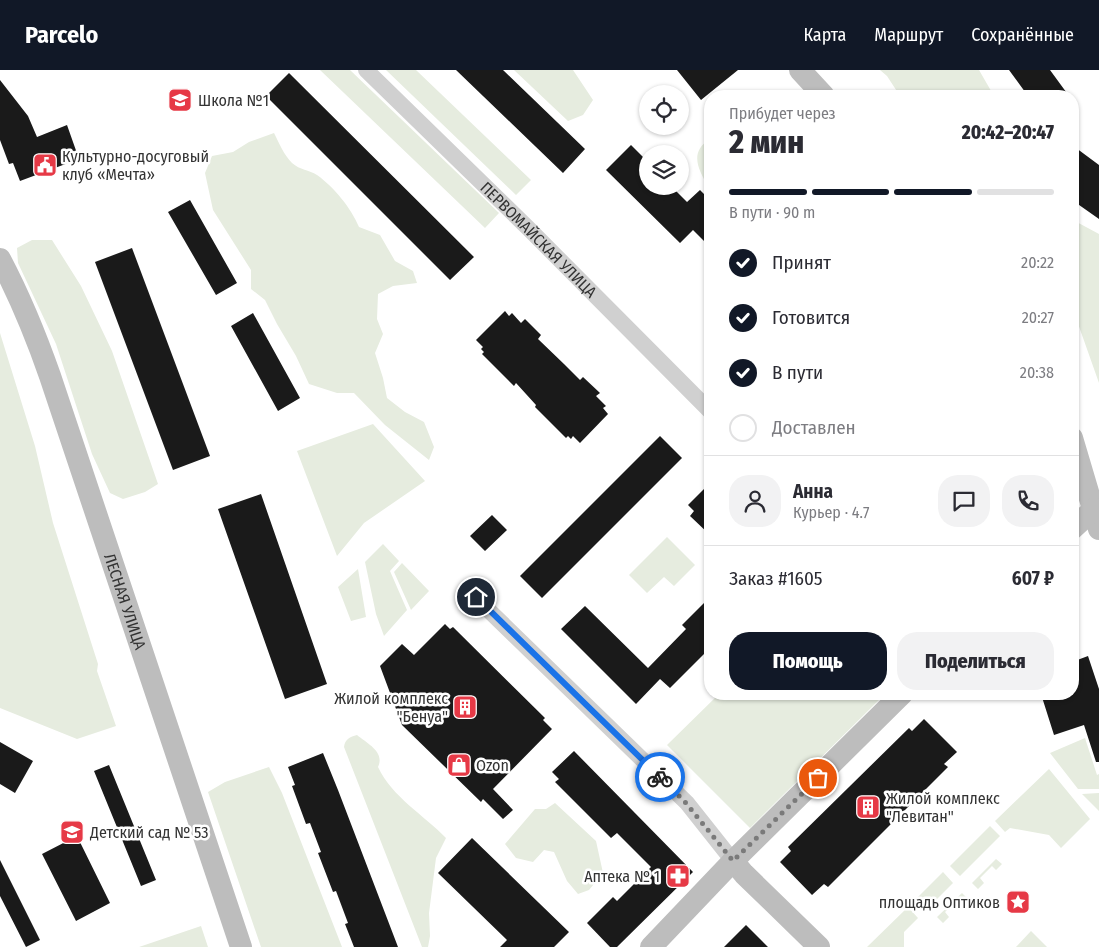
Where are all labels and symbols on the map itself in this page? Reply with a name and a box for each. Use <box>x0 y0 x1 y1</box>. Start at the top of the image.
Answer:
school or university icon: Школа №1 <box>167 87 193 113</box>
place label: Школа №1 <box>198 91 269 110</box>
place label: Культурно-досуговый клуб «Мечта» <box>62 147 209 184</box>
public building icon: Культурно-досуговый клуб «Мечта» <box>32 152 58 178</box>
street label: ПЕРВОМАЙСКАЯ УЛИЦА <box>477 178 601 302</box>
street label: ЛЕСНАЯ УЛИЦА <box>100 551 150 652</box>
pin <box>455 576 497 618</box>
place label: Жилой комплекс "Бенуа" <box>334 689 448 726</box>
building icon: Жилой комплекс "Бенуа" <box>452 694 478 720</box>
shop icon: Ozon <box>446 752 472 778</box>
courier <box>635 752 685 802</box>
place label: Ozon <box>476 756 509 775</box>
pin <box>797 757 839 799</box>
place label: Жилой комплекс "Левитан" <box>886 789 1000 826</box>
building icon: Жилой комплекс "Левитан" <box>855 794 881 820</box>
school or university icon: Детский сад № 53 <box>59 819 85 845</box>
place label: Детский сад № 53 <box>89 823 208 842</box>
pharmacy icon: Аптека № 1 <box>665 863 691 889</box>
place label: Аптека № 1 <box>584 867 660 886</box>
place icon: площадь Оптиков <box>1005 889 1031 915</box>
place label: площадь Оптиков <box>879 893 1000 912</box>

